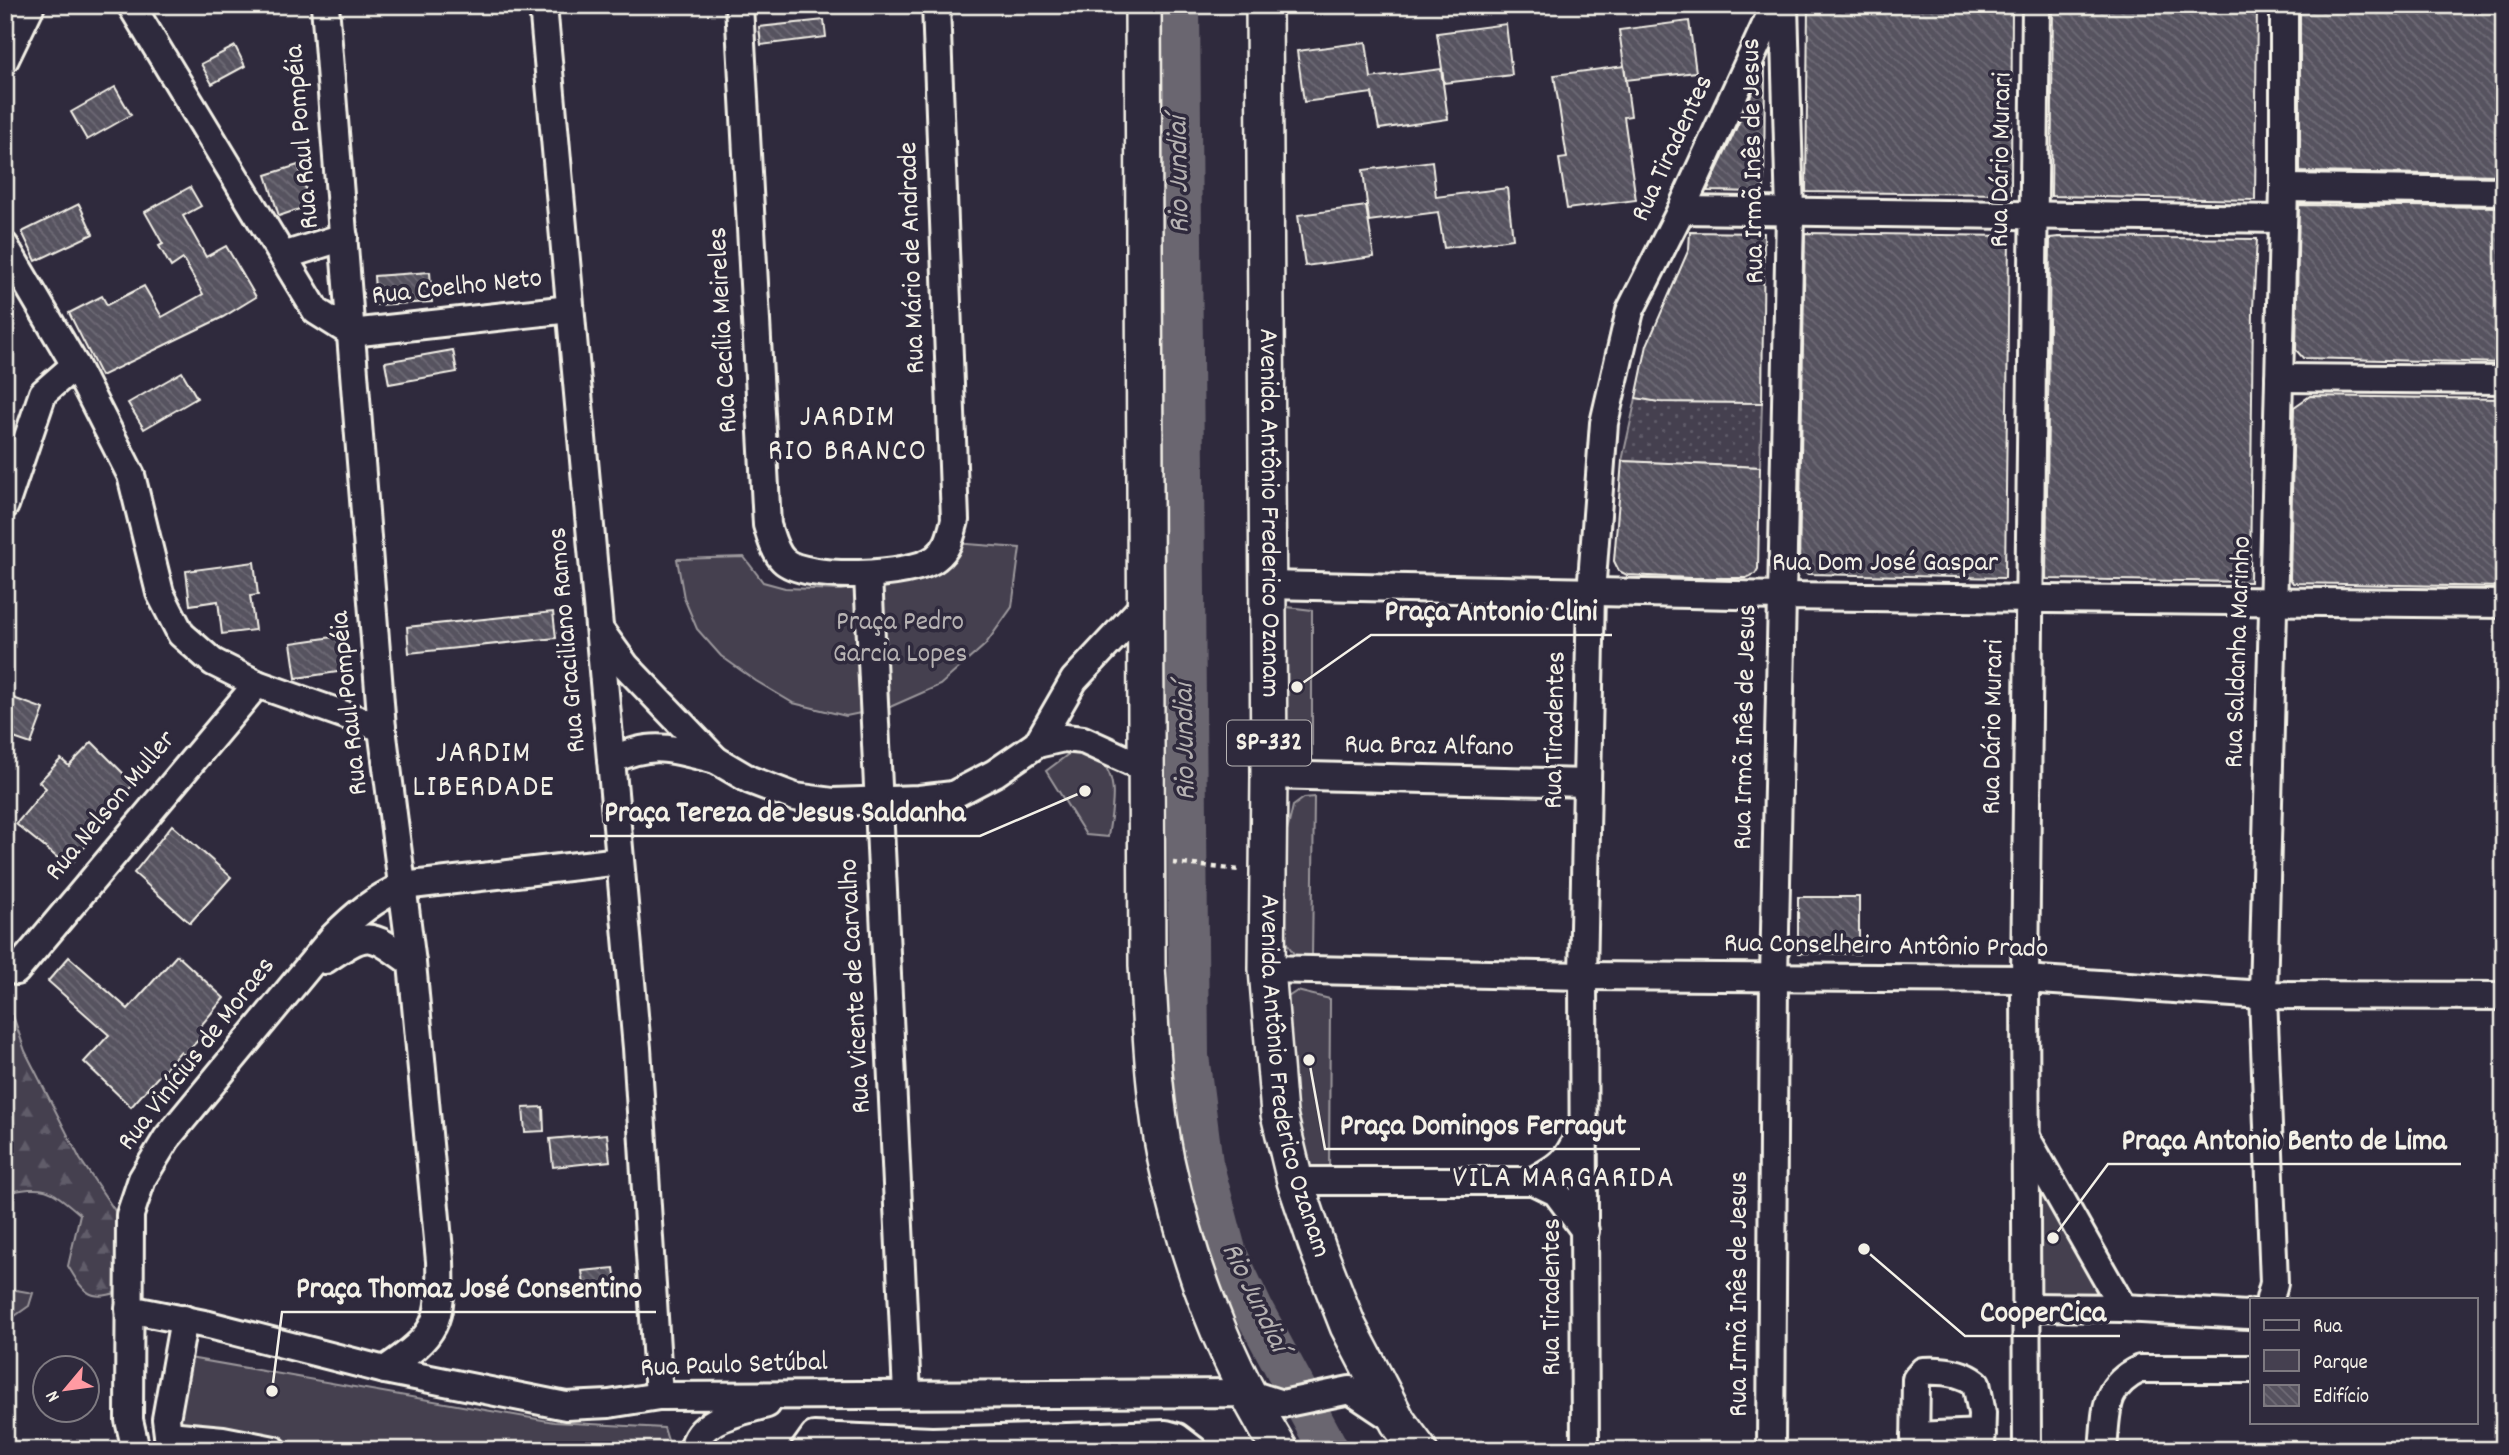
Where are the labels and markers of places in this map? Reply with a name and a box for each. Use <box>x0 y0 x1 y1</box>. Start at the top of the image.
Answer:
callout: Praça Antonio Clini <box>1371 584 1612 635</box>
callout: Praça Tereza de Jesus Saldanha <box>590 785 980 836</box>
callout: Praça Domingos Ferragut <box>1325 1098 1640 1149</box>
callout: Praça Antonio Bento de Lima <box>2108 1113 2461 1164</box>
callout: Praça Thomaz José Consentino <box>282 1261 656 1312</box>
callout: CooperCica <box>1965 1285 2120 1336</box>

